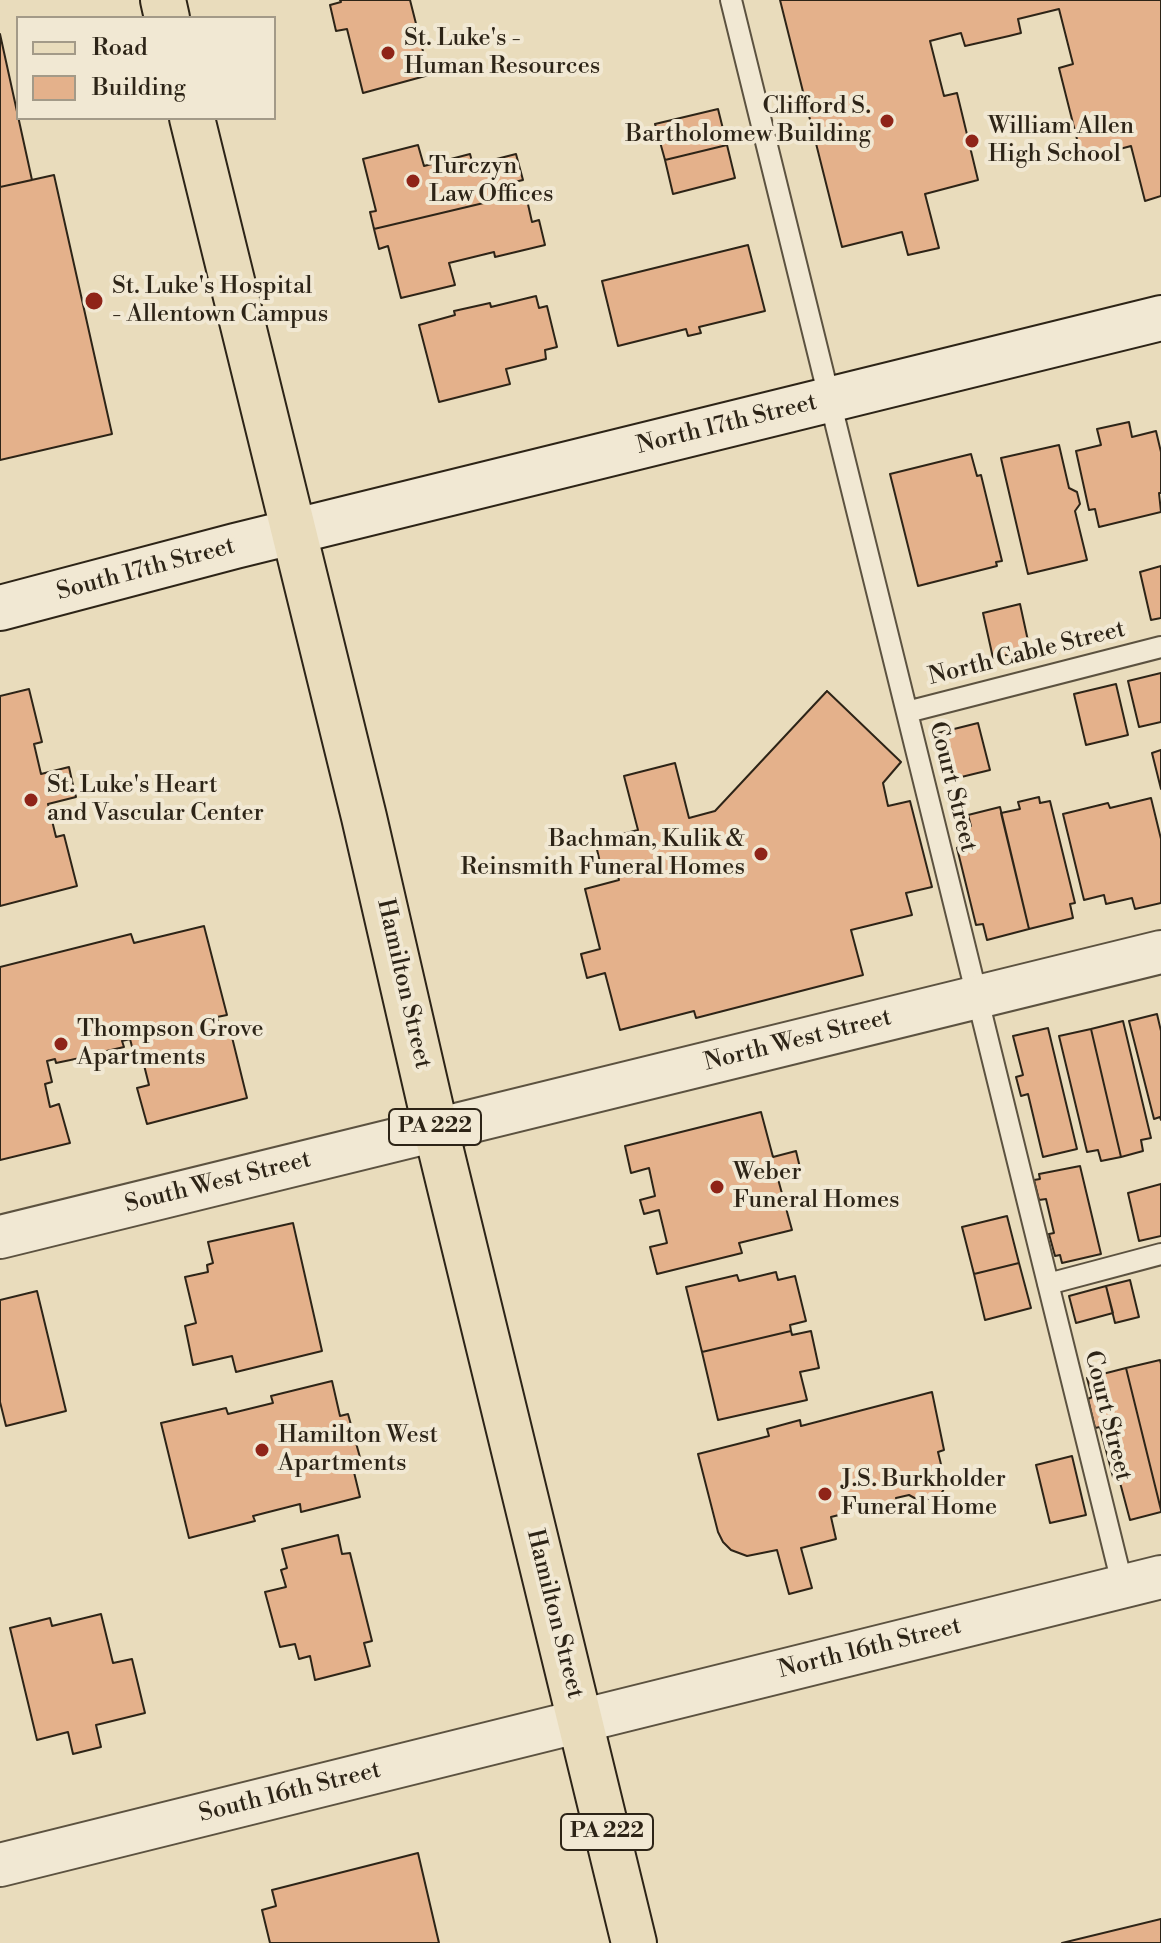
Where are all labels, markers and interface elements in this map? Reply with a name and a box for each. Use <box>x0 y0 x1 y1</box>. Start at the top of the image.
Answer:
legend <box>16 16 276 120</box>
place label: St. Luke's - Human Resources <box>404 25 600 81</box>
text: Road <box>92 33 148 63</box>
marker: St. Luke's - Human Resources <box>379 44 397 62</box>
text: Building <box>92 73 186 103</box>
place label: Clifford S. Bartholomew Building <box>625 93 871 149</box>
marker: Clifford S. Bartholomew Building <box>878 112 896 130</box>
place label: William Allen High School <box>988 113 1134 169</box>
marker: William Allen High School <box>963 132 981 150</box>
place label: Turczyn Law Offices <box>429 153 553 209</box>
marker: Turczyn Law Offices <box>404 172 422 190</box>
place label: St. Luke's Hospital - Allentown Campus <box>112 273 328 329</box>
marker: St. Luke's Hospital - Allentown Campus <box>83 290 105 312</box>
street label: North 17th Street <box>634 389 820 461</box>
street label: South 17th Street <box>54 532 238 608</box>
street label: North Cable Street <box>926 616 1128 692</box>
street label: Court Street <box>922 719 982 855</box>
place label: St. Luke's Heart and Vascular Center <box>47 772 264 828</box>
marker: St. Luke's Heart and Vascular Center <box>22 791 40 809</box>
place label: Bachman, Kulik & Reinsmith Funeral Homes <box>461 826 745 882</box>
marker: Bachman, Kulik & Reinsmith Funeral Homes <box>752 845 770 863</box>
street label: Hamilton Street <box>369 896 437 1072</box>
street label: North West Street <box>701 1004 895 1078</box>
place label: Thompson Grove Apartments <box>77 1016 264 1072</box>
marker: Thompson Grove Apartments <box>52 1035 70 1053</box>
road number: PA 222 <box>389 1109 481 1145</box>
street label: South West Street <box>122 1146 314 1220</box>
place label: Weber Funeral Homes <box>733 1159 900 1215</box>
marker: Weber Funeral Homes <box>708 1178 726 1196</box>
street label: Court Street <box>1077 1348 1137 1484</box>
place label: Hamilton West Apartments <box>278 1422 438 1478</box>
marker: Hamilton West Apartments <box>253 1441 271 1459</box>
place label: J.S. Burkholder Funeral Home <box>841 1466 1006 1522</box>
marker: J.S. Burkholder Funeral Home <box>816 1485 834 1503</box>
street label: Hamilton Street <box>519 1526 589 1702</box>
street label: North 16th Street <box>776 1612 964 1686</box>
street label: South 16th Street <box>196 1757 384 1829</box>
road number: PA 222 <box>561 1814 653 1850</box>

